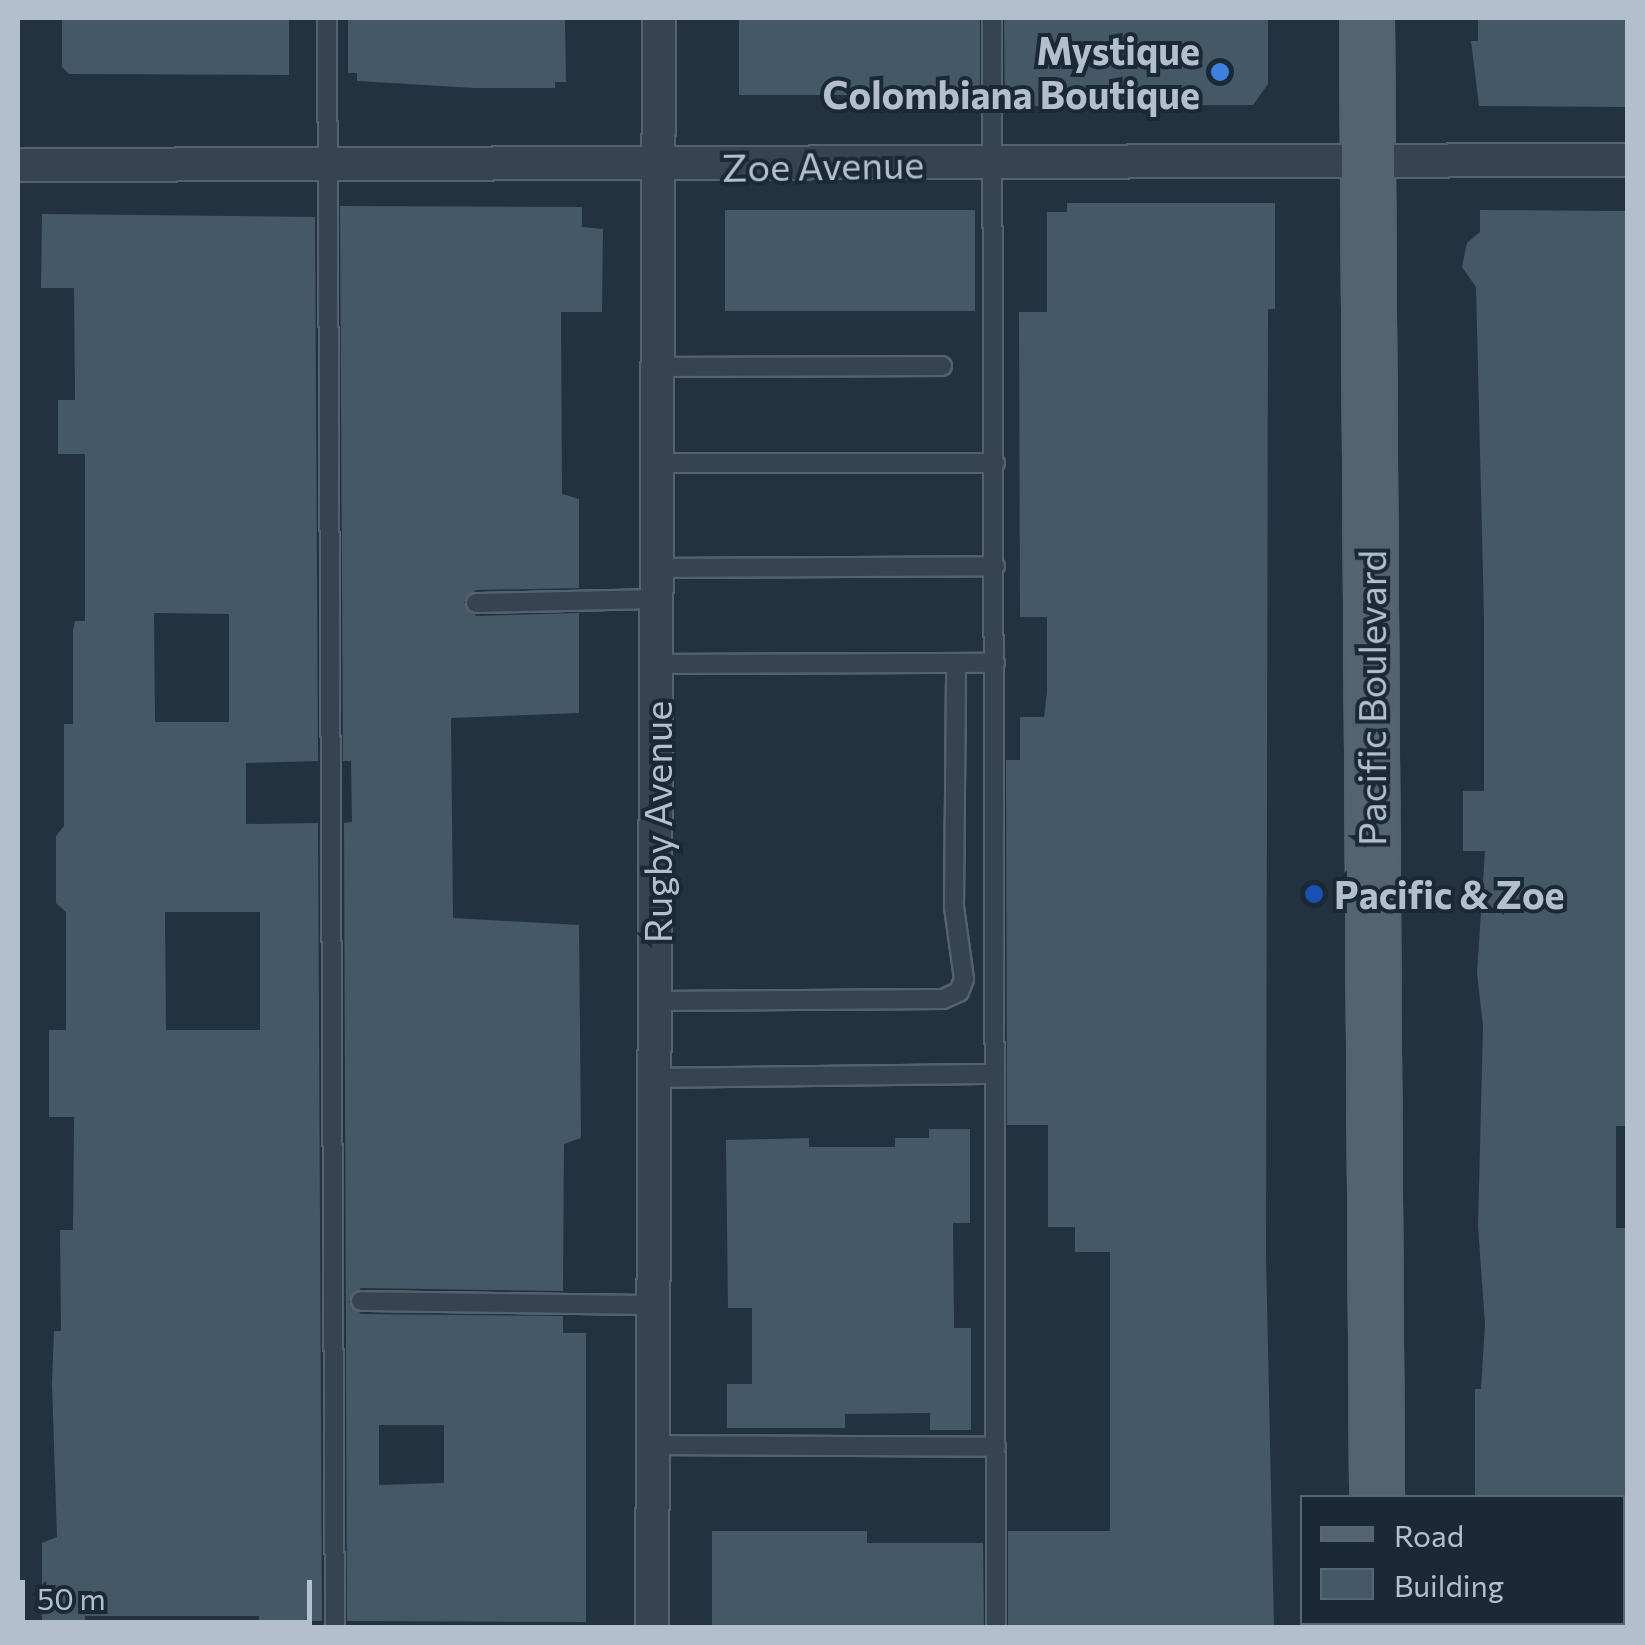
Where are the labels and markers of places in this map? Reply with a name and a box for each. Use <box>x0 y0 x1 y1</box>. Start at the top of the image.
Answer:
place label: Mystique Colombiana Boutique <box>823 27 1200 116</box>
marker: Mystique Colombiana Boutique <box>1209 61 1231 83</box>
place label: Pacific & Zoe <box>1334 871 1565 917</box>
marker: Pacific & Zoe <box>1303 883 1325 905</box>

